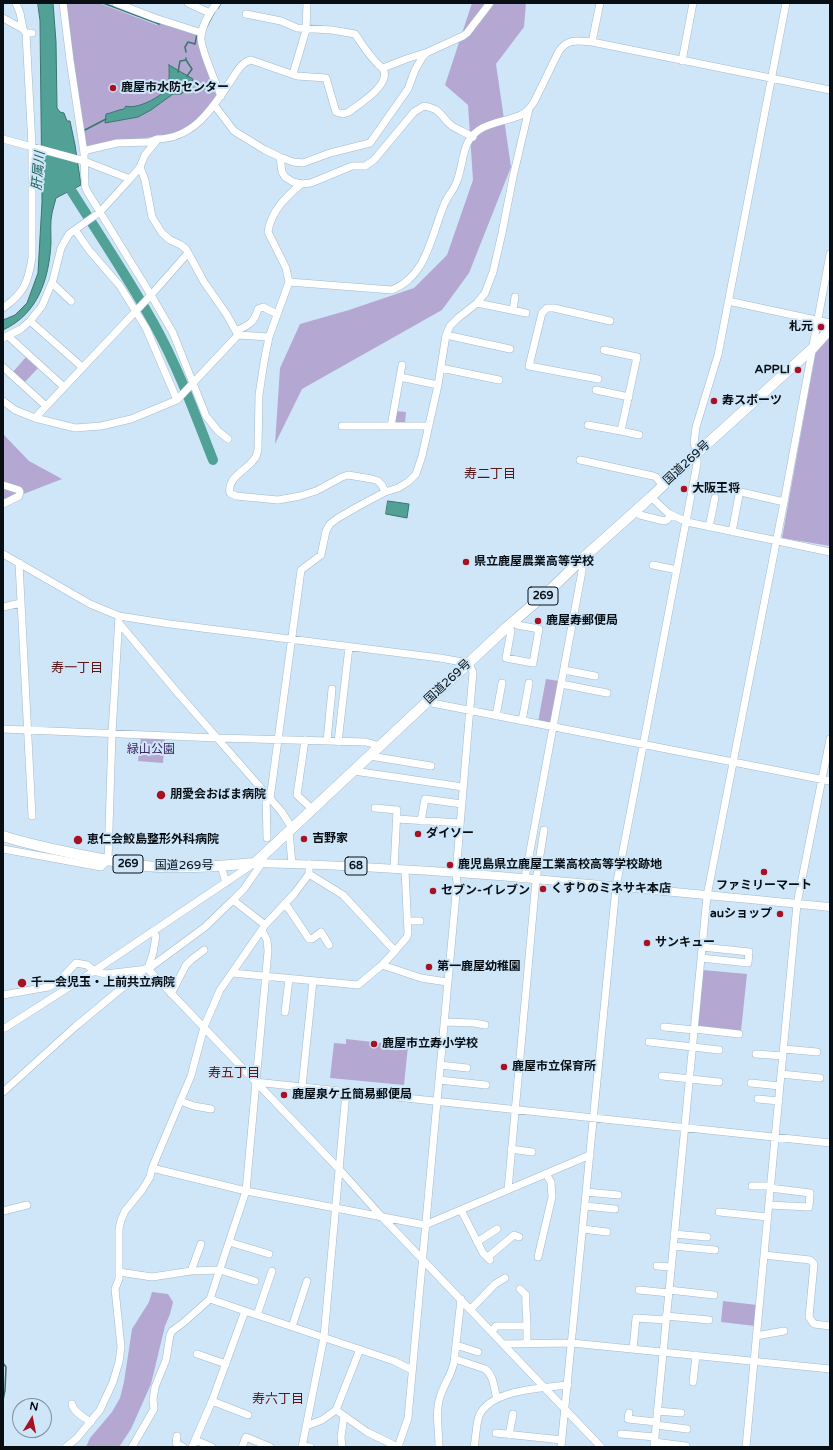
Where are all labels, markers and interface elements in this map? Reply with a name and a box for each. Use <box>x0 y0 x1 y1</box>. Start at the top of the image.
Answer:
place label: 鹿屋市水防センター <box>121 81 229 95</box>
marker: 鹿屋市水防センター <box>108 83 118 93</box>
water label: 肝属川 <box>30 151 48 191</box>
place label: 札元 <box>789 320 813 334</box>
marker: 札元 <box>816 322 826 332</box>
place label: APPLI <box>755 363 790 377</box>
marker: APPLI <box>793 365 803 375</box>
place label: 寿スポーツ <box>722 394 782 408</box>
marker: 寿スポーツ <box>709 396 719 406</box>
street label: 国道269号 <box>661 438 713 488</box>
district label: 寿二丁目 <box>464 467 516 483</box>
place label: 大阪王将 <box>692 482 740 496</box>
marker: 大阪王将 <box>679 484 689 494</box>
place label: 県立鹿屋農業高等学校 <box>474 555 594 569</box>
marker: 県立鹿屋農業高等学校 <box>461 557 471 567</box>
road number: 269 <box>528 587 558 605</box>
place label: 鹿屋寿郵便局 <box>546 614 618 628</box>
marker: 鹿屋寿郵便局 <box>533 616 543 626</box>
street label: 国道269号 <box>422 657 474 707</box>
district label: 寿一丁目 <box>51 661 103 677</box>
park label: 緑山公園 <box>127 743 175 757</box>
place label: 朋愛会おばま病院 <box>170 788 266 802</box>
marker: 朋愛会おばま病院 <box>155 789 167 801</box>
place label: ダイソー <box>426 827 474 841</box>
marker: ダイソー <box>413 829 423 839</box>
place label: 吉野家 <box>312 832 348 846</box>
place label: 恵仁会鮫島整形外科病院 <box>87 833 219 847</box>
marker: 恵仁会鮫島整形外科病院 <box>72 834 84 846</box>
marker: 吉野家 <box>299 834 309 844</box>
road number: 269 <box>113 855 143 873</box>
road number: 68 <box>345 857 367 875</box>
place label: 鹿児島県立鹿屋工業高校高等学校跡地 <box>458 858 662 872</box>
street label: 国道269号 <box>155 859 213 873</box>
marker: 鹿児島県立鹿屋工業高校高等学校跡地 <box>445 860 455 870</box>
marker: ファミリーマート <box>759 867 769 877</box>
place label: ファミリーマート <box>716 879 812 893</box>
place label: くすりのミネサキ本店 <box>551 882 671 896</box>
place label: セブン-イレブン <box>441 884 530 898</box>
marker: くすりのミネサキ本店 <box>538 884 548 894</box>
marker: セブン-イレブン <box>428 886 438 896</box>
place label: auショップ <box>710 907 772 921</box>
marker: auショップ <box>775 909 785 919</box>
place label: サンキュー <box>655 936 715 950</box>
marker: サンキュー <box>642 938 652 948</box>
place label: 第一鹿屋幼稚園 <box>437 960 521 974</box>
marker: 第一鹿屋幼稚園 <box>424 962 434 972</box>
place label: 千一会児玉・上前共立病院 <box>31 976 175 990</box>
marker: 千一会児玉・上前共立病院 <box>16 977 28 989</box>
place label: 鹿屋市立寿小学校 <box>382 1037 478 1051</box>
marker: 鹿屋市立寿小学校 <box>369 1039 379 1049</box>
place label: 鹿屋市立保育所 <box>512 1060 596 1074</box>
marker: 鹿屋市立保育所 <box>499 1062 509 1072</box>
district label: 寿五丁目 <box>208 1066 260 1082</box>
place label: 鹿屋泉ケ丘簡易郵便局 <box>292 1088 412 1102</box>
marker: 鹿屋泉ケ丘簡易郵便局 <box>279 1090 289 1100</box>
district label: 寿六丁目 <box>252 1392 304 1408</box>
north arrow <box>12 1398 52 1438</box>
text: N <box>29 1400 39 1414</box>

